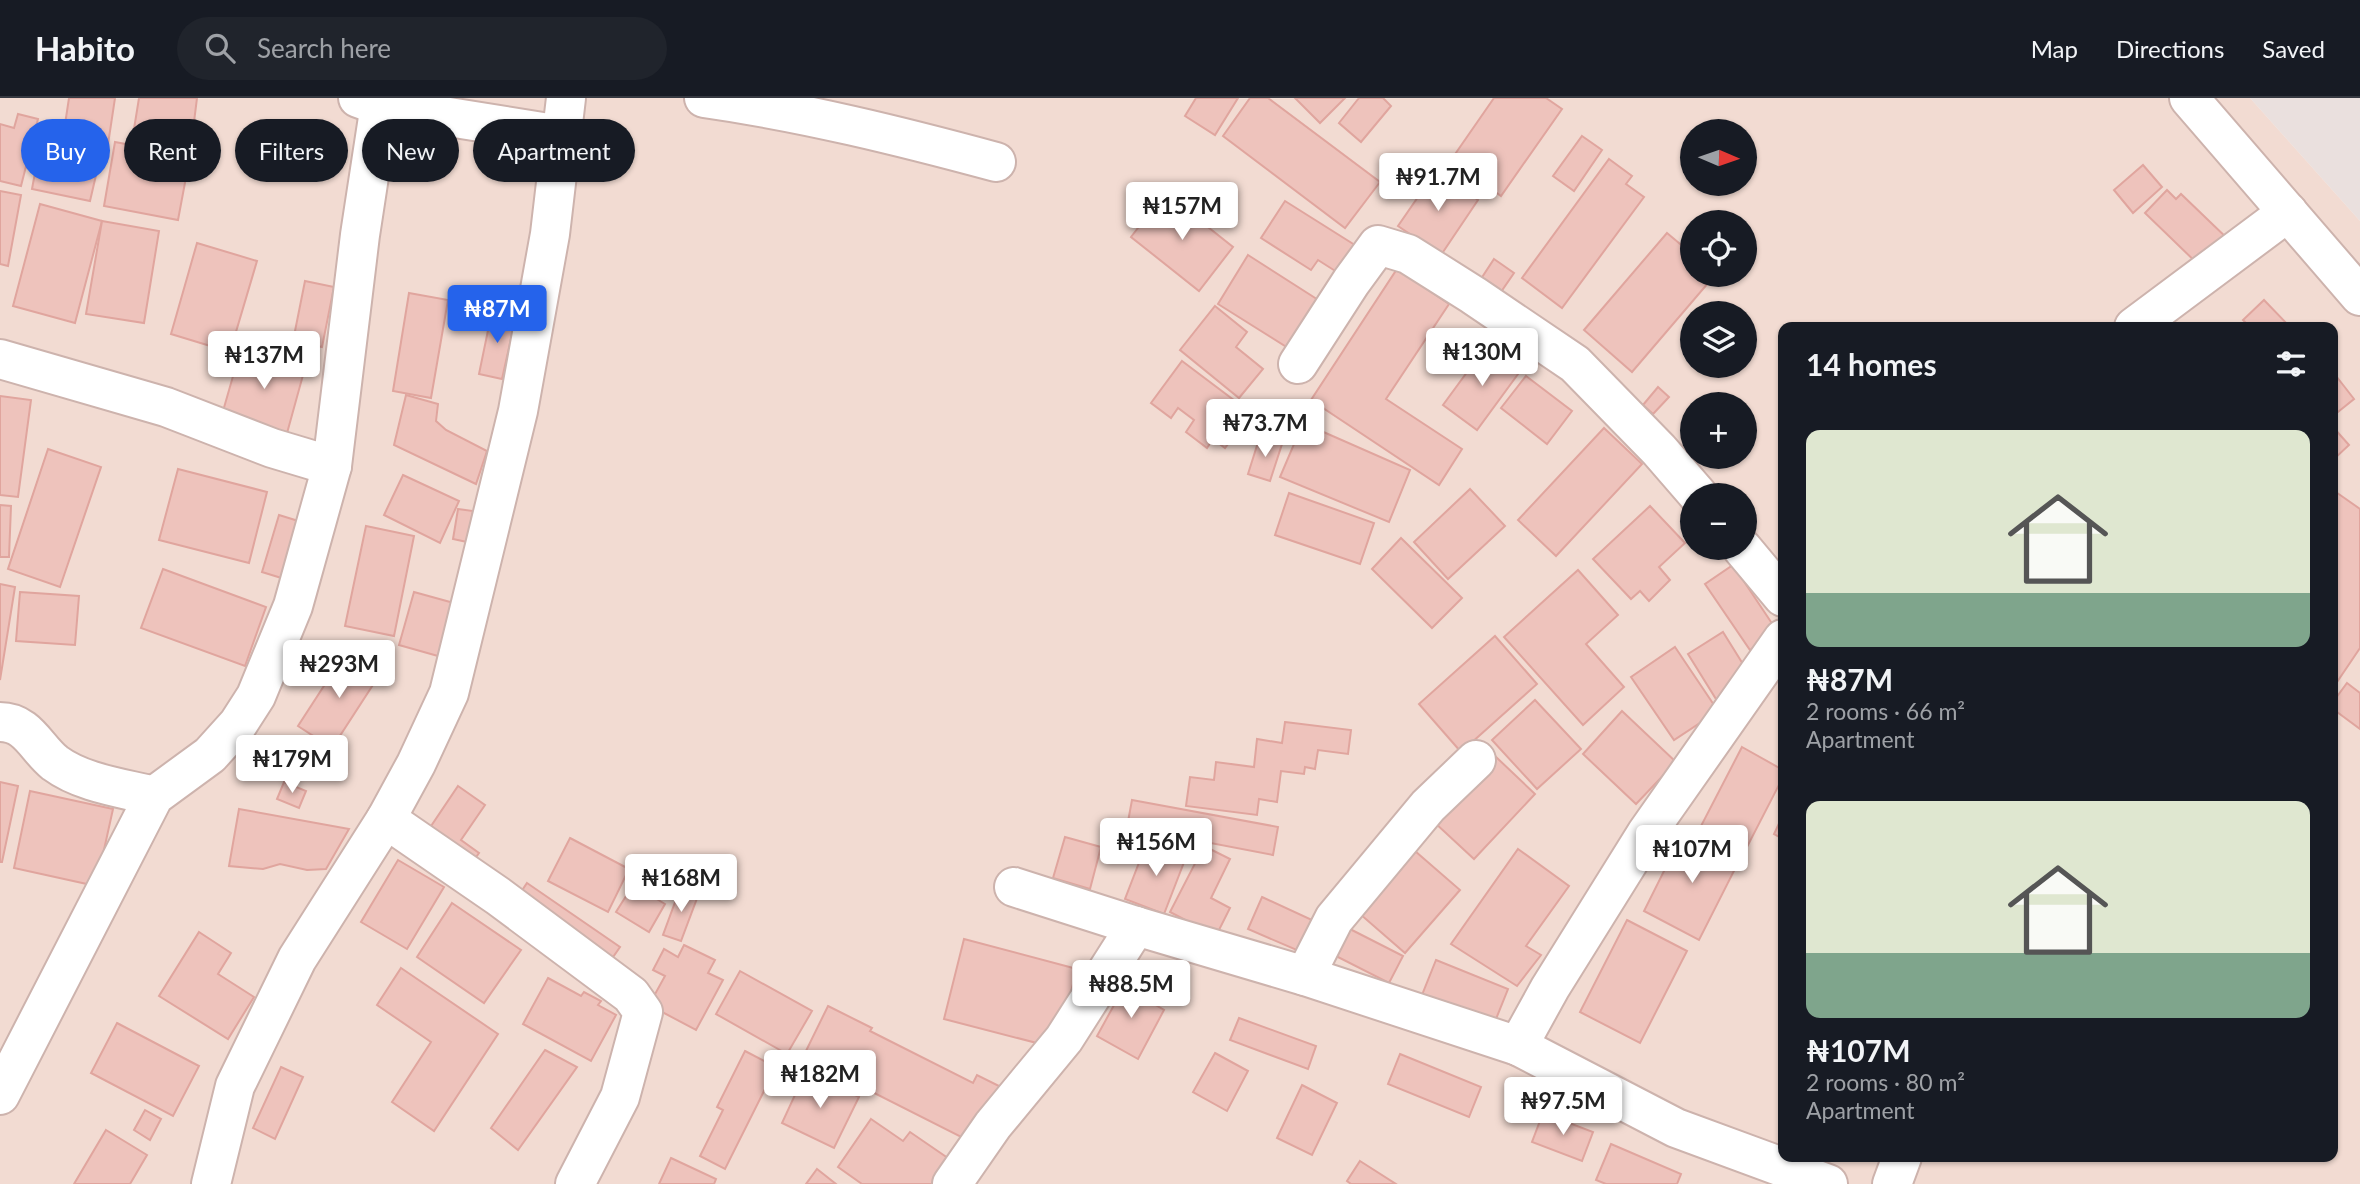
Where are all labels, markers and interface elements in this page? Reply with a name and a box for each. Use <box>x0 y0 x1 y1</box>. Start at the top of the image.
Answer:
search box <box>177 17 667 80</box>
text: Habito <box>35 28 135 68</box>
icon: search <box>201 29 239 67</box>
text: Search here <box>257 32 391 64</box>
text: Map <box>2031 34 2078 63</box>
text: Directions <box>2116 34 2224 63</box>
text: Saved <box>2262 34 2325 63</box>
chip: Buy <box>21 119 110 182</box>
chip: Rent <box>124 119 221 182</box>
chip: Filters <box>235 119 348 182</box>
chip: New <box>362 119 459 182</box>
chip: Apartment <box>473 119 635 182</box>
north arrow <box>1680 119 1757 196</box>
map controls <box>1680 119 1757 560</box>
pin: ₦91.7M <box>1381 153 1495 213</box>
text: ₦91.7M <box>1395 162 1481 190</box>
pin: ₦157M <box>1133 183 1231 242</box>
text: ₦157M <box>1142 191 1222 219</box>
button: locate <box>1680 210 1757 287</box>
pin: ₦87M <box>456 286 538 345</box>
text: ₦87M <box>464 294 530 322</box>
button: layers <box>1680 301 1757 378</box>
pin: ₦130M <box>1433 328 1531 388</box>
pin: ₦137M <box>215 331 313 391</box>
text: ₦130M <box>1442 337 1522 365</box>
text: ₦137M <box>224 340 304 368</box>
icon: filters <box>2272 345 2310 383</box>
text: 14 homes <box>1806 346 1937 382</box>
button: + <box>1680 392 1757 469</box>
pin: ₦73.7M <box>1208 400 1322 459</box>
text: ₦73.7M <box>1222 408 1308 436</box>
icon: home <box>1995 476 2121 602</box>
button: − <box>1680 483 1757 560</box>
pin: ₦293M <box>290 640 388 700</box>
text: ₦293M <box>299 649 379 677</box>
text: ₦87M <box>1806 661 1893 697</box>
text: 2 rooms · 66 m² <box>1806 697 1965 725</box>
text: Apartment <box>1806 725 1914 753</box>
pin: ₦179M <box>243 736 341 795</box>
text: ₦179M <box>252 744 332 772</box>
pin: ₦156M <box>1107 818 1205 878</box>
pin: ₦107M <box>1643 826 1741 885</box>
text: ₦156M <box>1116 827 1196 855</box>
text: ₦107M <box>1652 834 1732 862</box>
icon: home <box>1995 847 2121 973</box>
pin: ₦168M <box>632 854 730 914</box>
text: ₦168M <box>641 863 721 891</box>
pin: ₦88.5M <box>1074 960 1188 1020</box>
text: ₦88.5M <box>1088 969 1174 997</box>
text: ₦107M <box>1806 1032 1911 1068</box>
pin: ₦182M <box>771 1051 869 1110</box>
text: ₦182M <box>780 1059 860 1087</box>
text: 2 rooms · 80 m² <box>1806 1068 1965 1096</box>
pin: ₦97.5M <box>1506 1077 1620 1137</box>
text: ₦97.5M <box>1520 1086 1606 1114</box>
text: Apartment <box>1806 1096 1914 1124</box>

